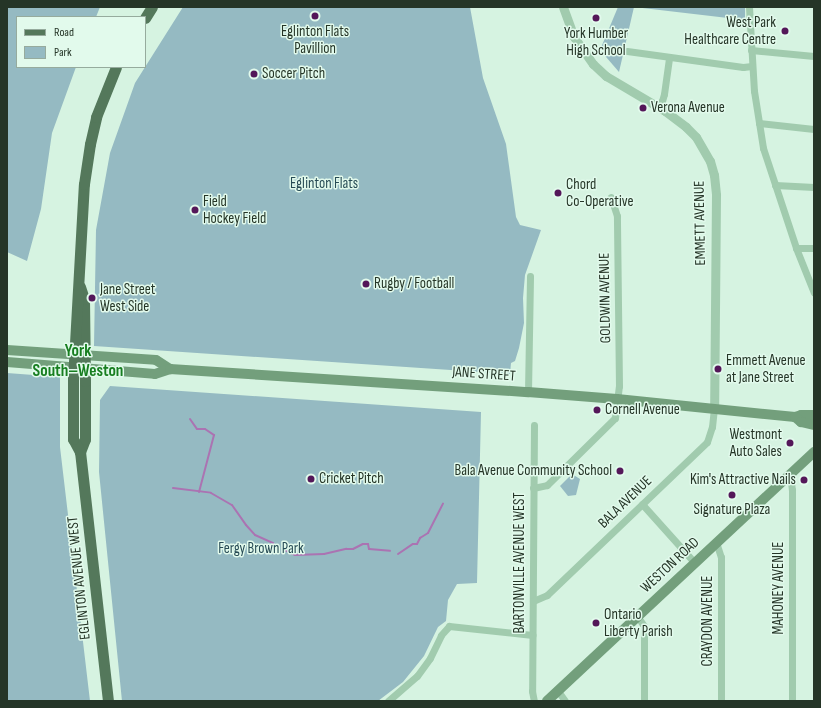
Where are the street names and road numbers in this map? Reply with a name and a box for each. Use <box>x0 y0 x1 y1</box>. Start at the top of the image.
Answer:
street label: EMMETT AVENUE <box>690 180 710 266</box>
street label: GOLDWIN AVENUE <box>595 252 615 344</box>
street label: JANE STREET <box>452 363 516 385</box>
street label: BALA AVENUE <box>594 472 656 532</box>
street label: BARTONVILLE AVENUE WEST <box>511 492 529 634</box>
street label: EGLINTON AVENUE WEST <box>64 515 94 641</box>
street label: WESTON ROAD <box>637 533 703 597</box>
street label: MAHONEY AVENUE <box>770 542 788 634</box>
street label: CRAYDON AVENUE <box>699 575 717 667</box>

